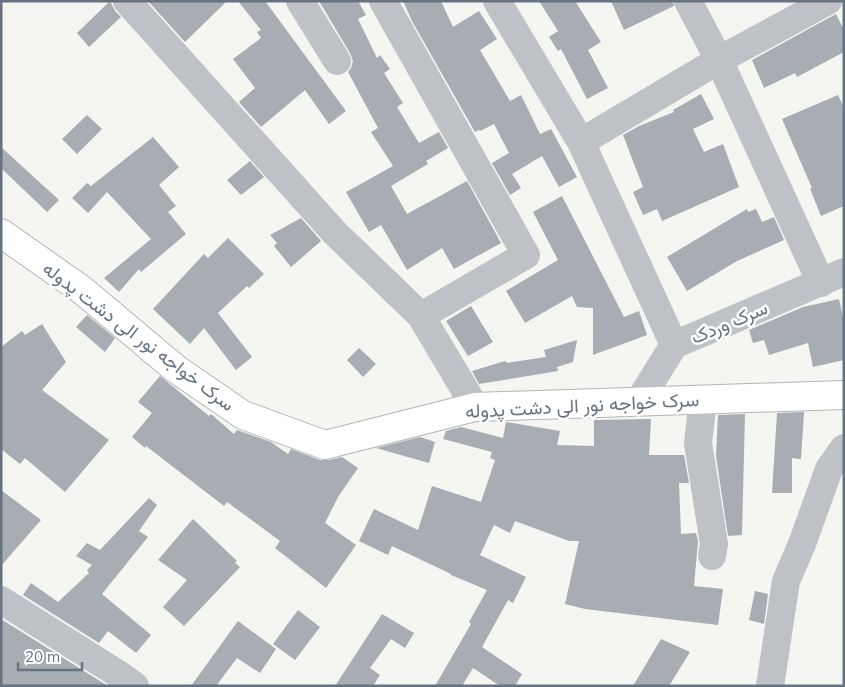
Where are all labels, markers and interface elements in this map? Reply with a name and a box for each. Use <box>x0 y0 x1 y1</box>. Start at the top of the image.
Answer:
street label: سرک خواجه نور الی دشت پدوله <box>37 256 240 418</box>
street label: سرک وردک <box>687 295 771 349</box>
street label: سرک خواجه نور الی دشت پدوله <box>464 387 700 425</box>
scale bar <box>18 640 81 672</box>
text: 20 m <box>25 647 60 666</box>

